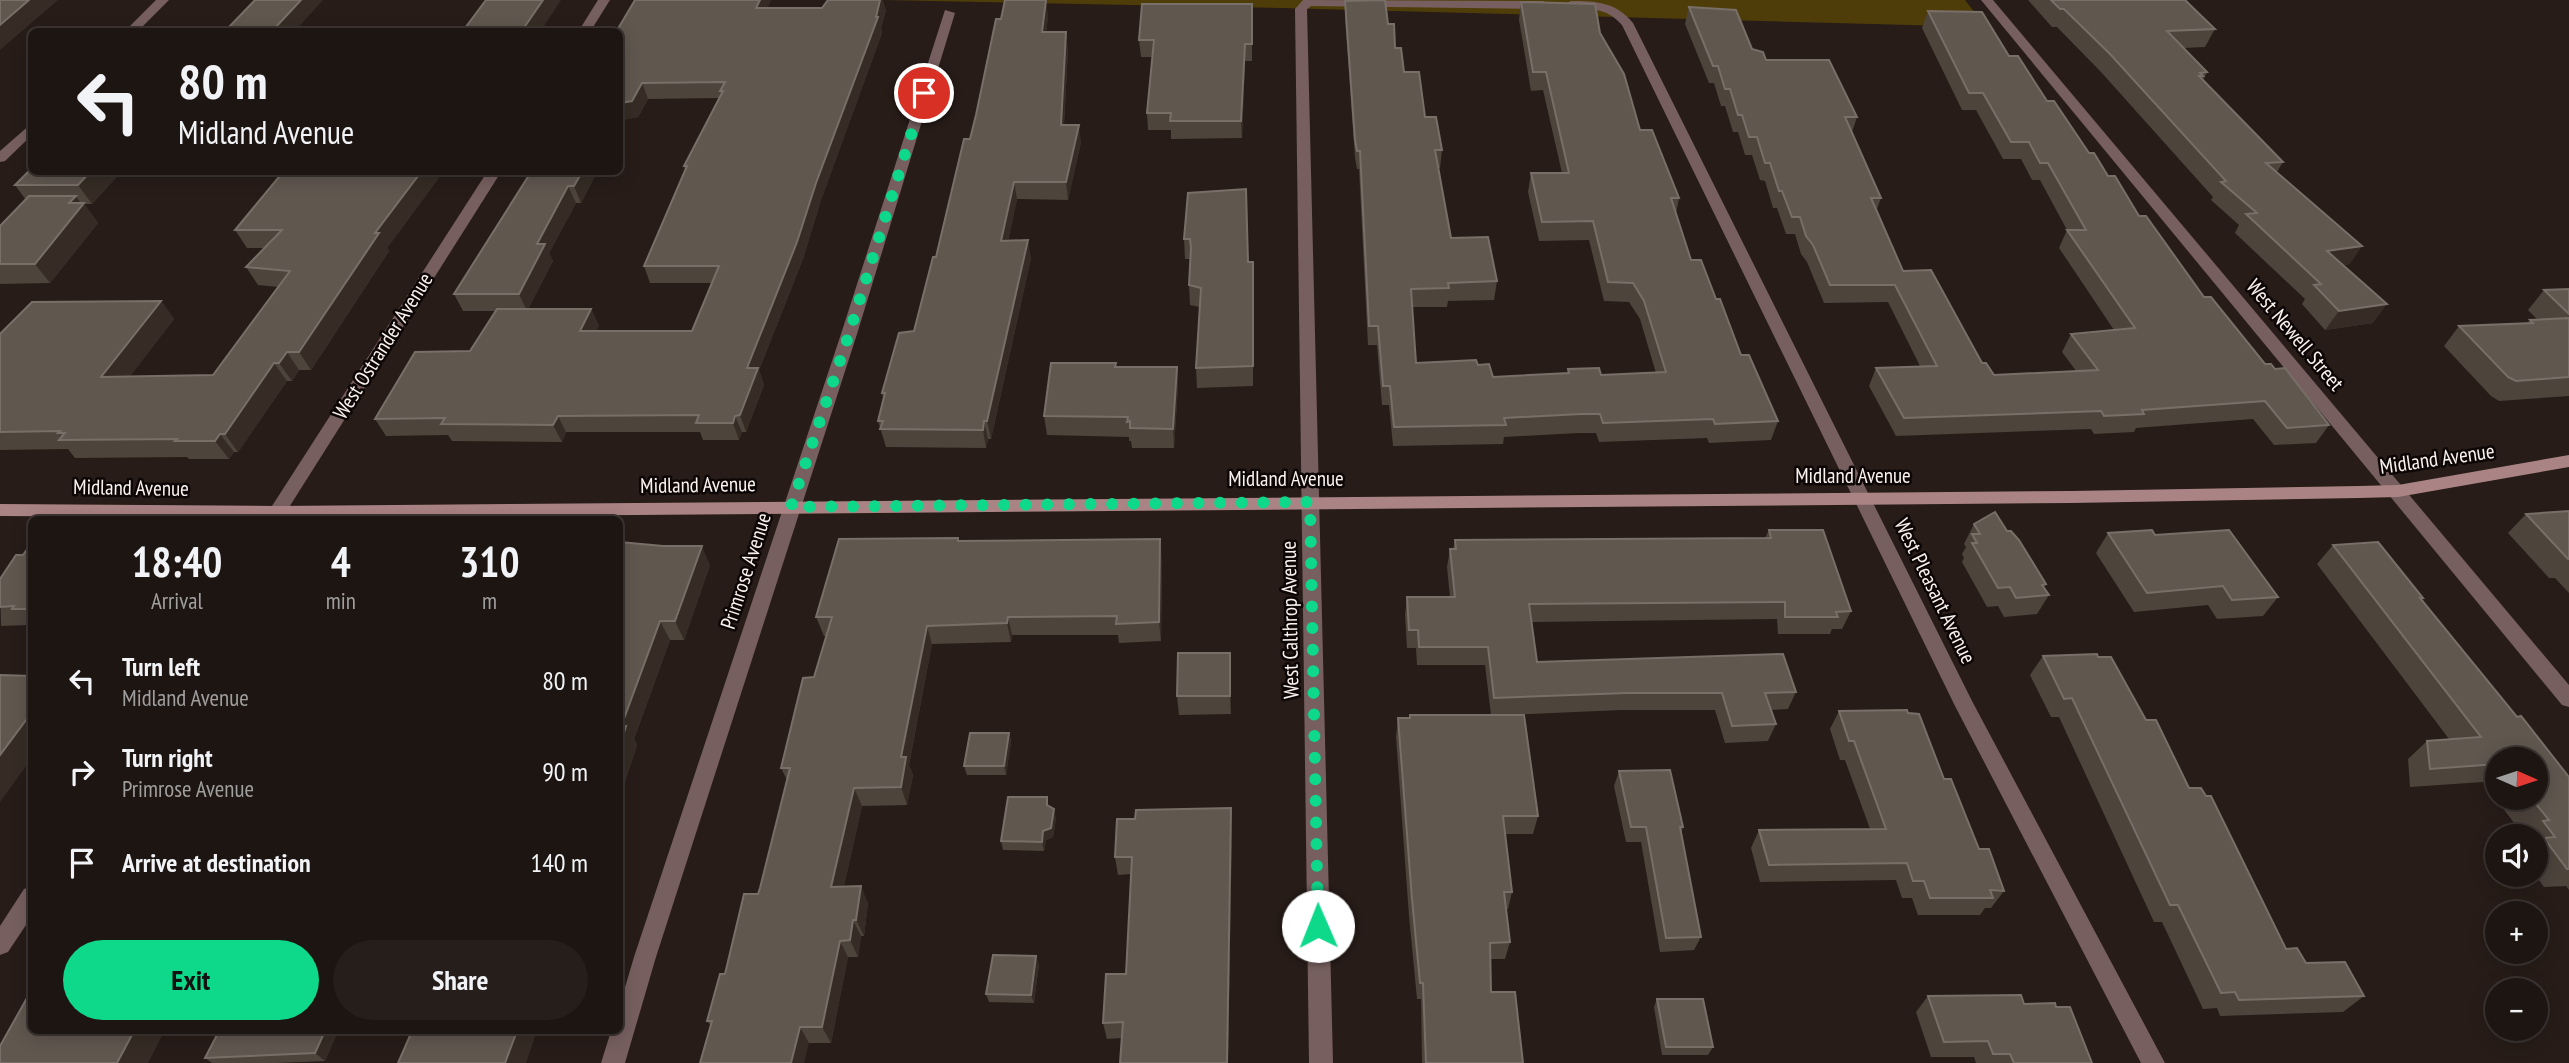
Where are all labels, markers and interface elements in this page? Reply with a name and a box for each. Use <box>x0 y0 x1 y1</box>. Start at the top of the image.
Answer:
text: 80 m <box>178 49 267 113</box>
icon: left <box>63 56 154 147</box>
pin <box>894 63 954 123</box>
icon: arrive <box>905 74 943 112</box>
text: Midland Avenue <box>178 111 354 153</box>
street label: West Ostrander Avenue <box>327 267 438 424</box>
street label: West Newell Street <box>2241 273 2350 396</box>
street label: Midland Avenue <box>2378 437 2496 480</box>
street label: Midland Avenue <box>1795 462 1911 489</box>
street label: Midland Avenue <box>1228 465 1344 492</box>
street label: Midland Avenue <box>640 470 756 499</box>
street label: Midland Avenue <box>73 473 189 502</box>
street label: Primrose Avenue <box>714 509 777 632</box>
street label: West Pleasant Avenue <box>1889 514 1982 668</box>
text: 18:40 <box>131 534 222 589</box>
text: 4 <box>331 534 351 589</box>
text: 310 <box>459 534 520 589</box>
street label: West Calthrop Avenue <box>1275 541 1304 699</box>
text: Arrival <box>151 586 203 615</box>
text: min <box>326 586 356 615</box>
text: m <box>482 586 497 615</box>
text: Turn left <box>122 650 200 683</box>
icon: left <box>63 662 101 700</box>
text: 80 m <box>542 664 588 697</box>
text: Midland Avenue <box>122 683 249 712</box>
text: Turn right <box>122 741 213 774</box>
north arrow <box>2485 747 2548 810</box>
map controls <box>2485 747 2548 1041</box>
icon: right <box>63 753 101 791</box>
text: 90 m <box>542 755 588 788</box>
text: Primrose Avenue <box>122 774 254 803</box>
button: sound <box>2485 824 2548 887</box>
icon: arrive <box>63 844 101 882</box>
text: Arrive at destination <box>122 846 311 879</box>
text: 140 m <box>530 846 588 879</box>
position arrow <box>1281 889 1355 963</box>
button: + <box>2485 901 2548 964</box>
button: Exit <box>63 940 319 1020</box>
button: Share <box>333 940 588 1020</box>
button: − <box>2485 978 2548 1041</box>

